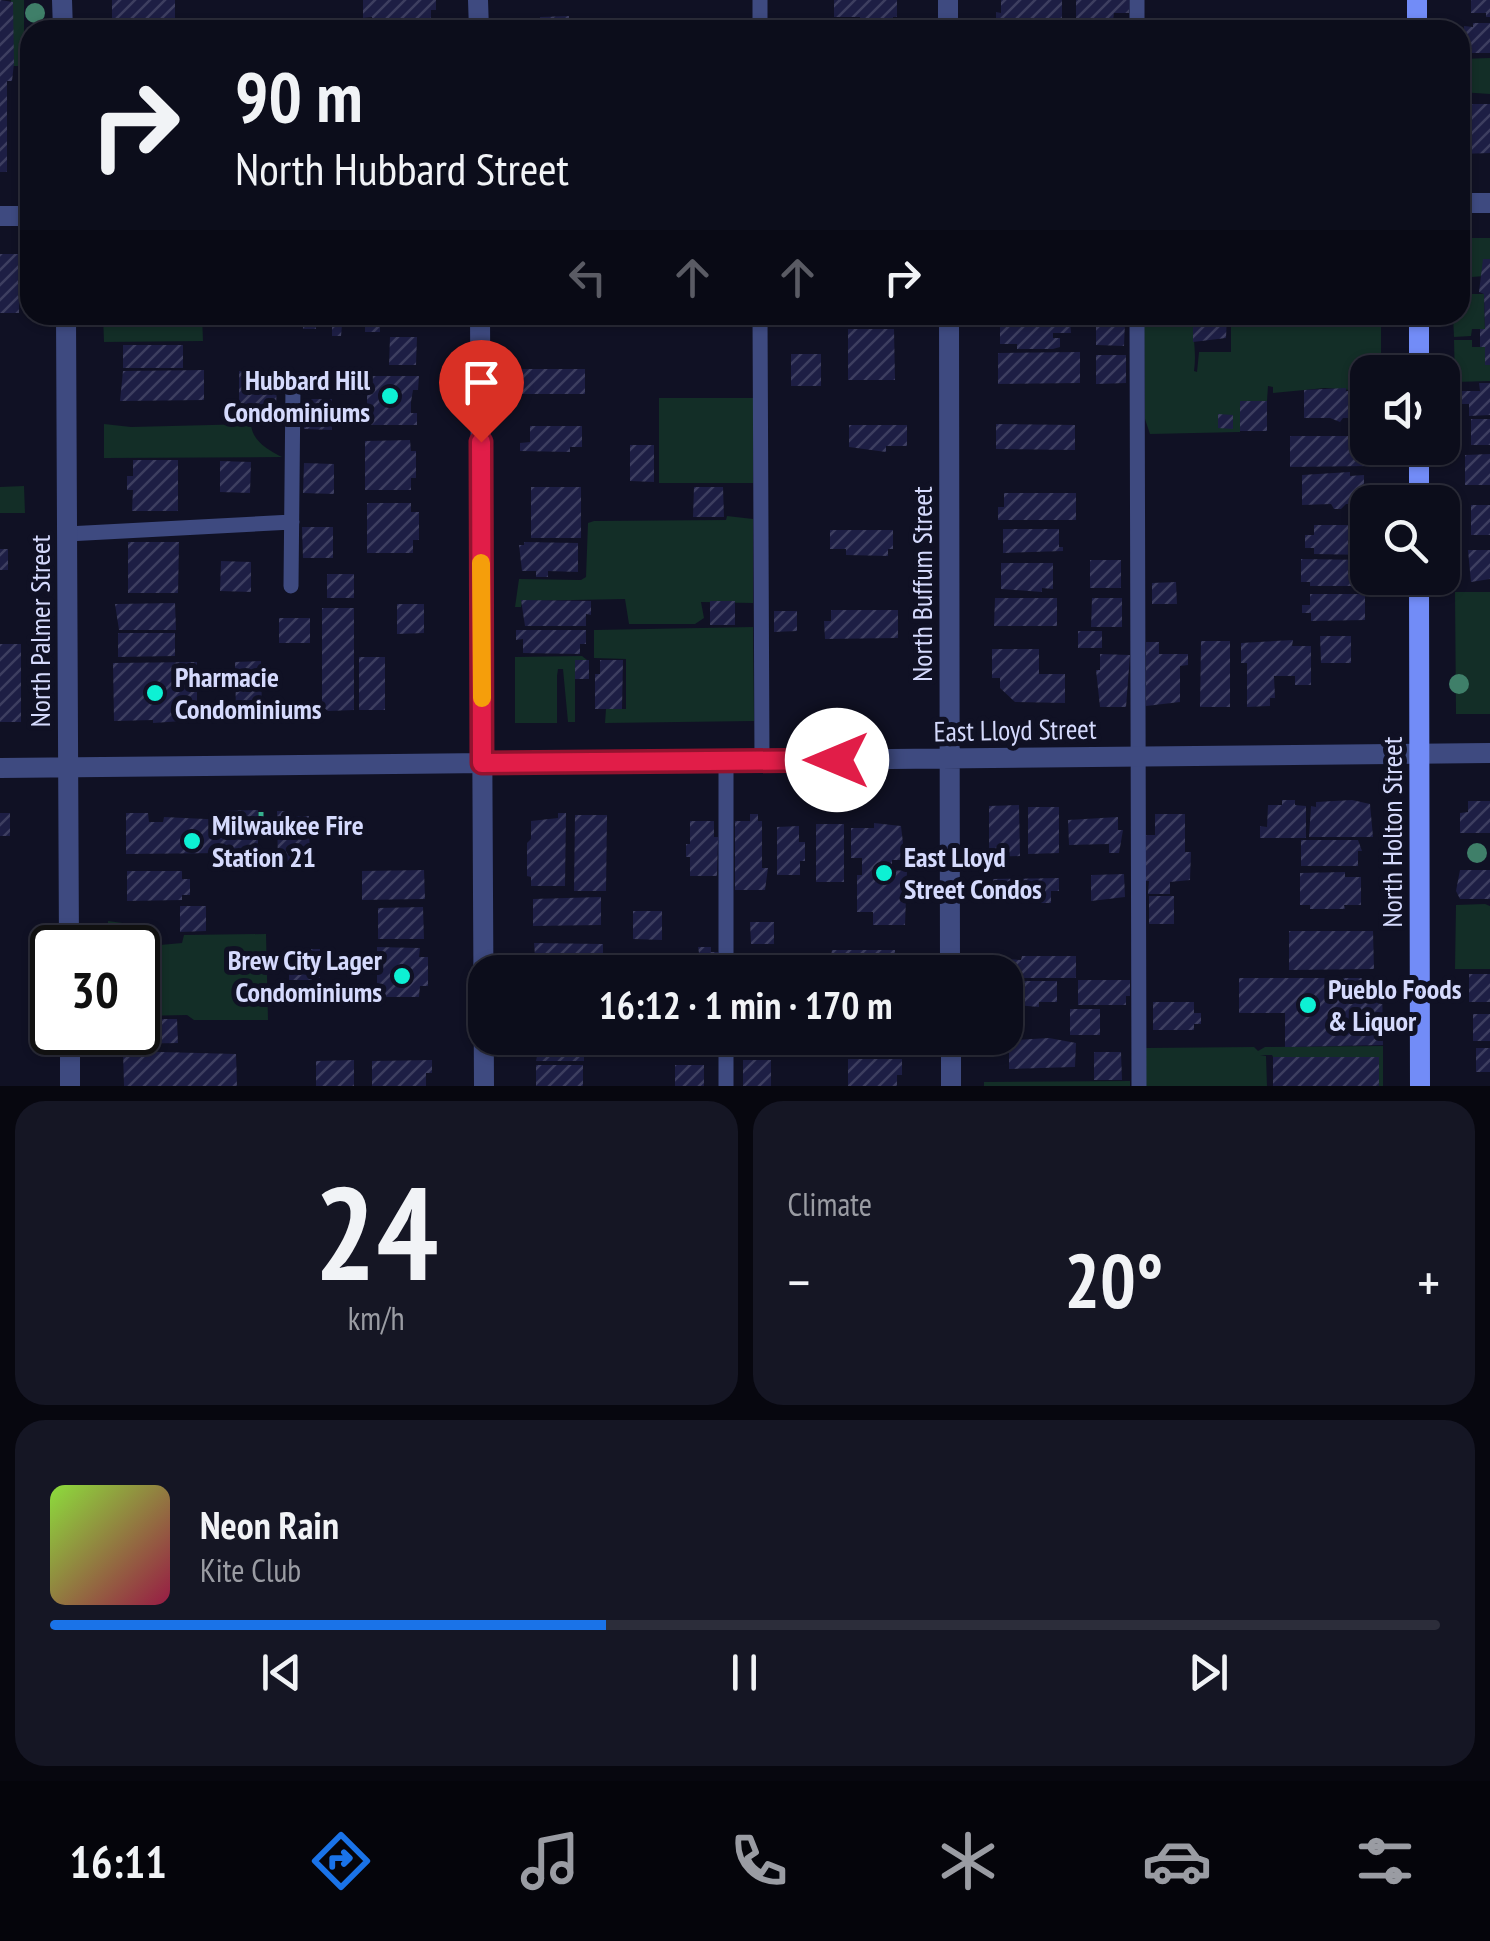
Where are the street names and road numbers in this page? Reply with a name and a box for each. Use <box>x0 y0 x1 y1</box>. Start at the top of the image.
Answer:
street label: North Buffum Street <box>903 486 940 682</box>
street label: North Palmer Street <box>21 534 58 727</box>
street label: East Lloyd Street <box>933 710 1097 749</box>
street label: North Holton Street <box>1373 736 1410 927</box>

